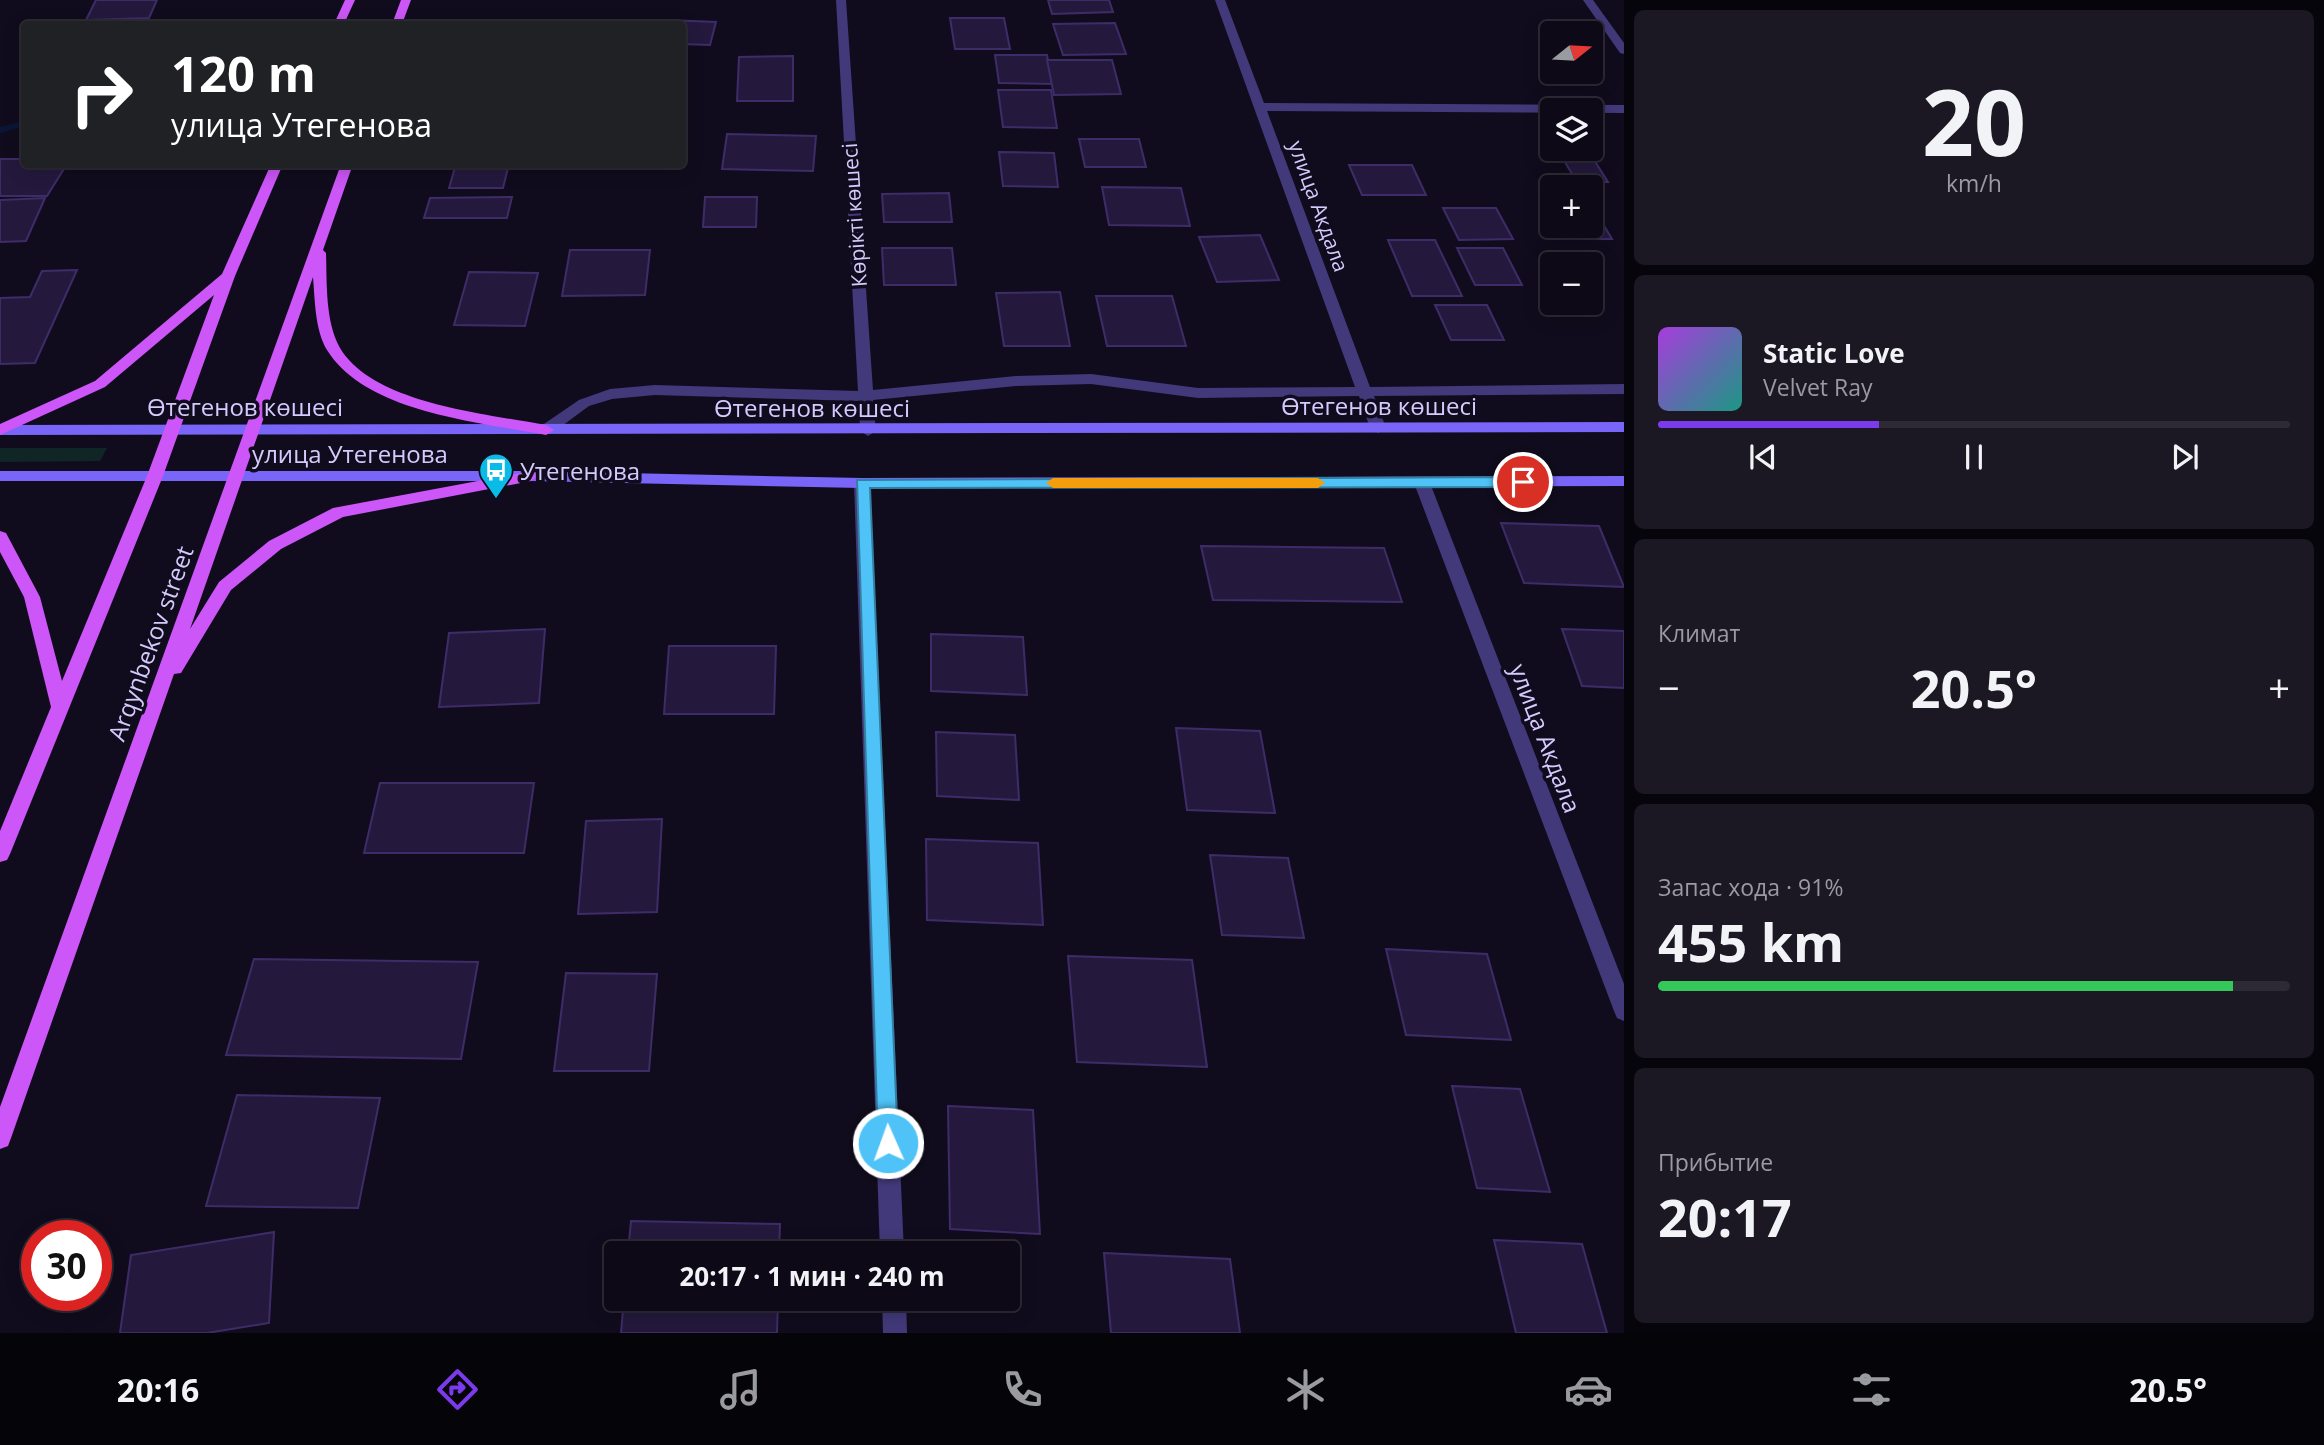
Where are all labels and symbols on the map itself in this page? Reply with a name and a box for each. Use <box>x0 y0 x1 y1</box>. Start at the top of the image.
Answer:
north arrow <box>1540 21 1603 84</box>
street label: улица Акдала <box>1282 137 1356 275</box>
street label: Көрікті көшесі <box>835 142 873 288</box>
street label: Өтегенов көшесі <box>1281 389 1477 422</box>
street label: Өтегенов көшесі <box>147 390 343 423</box>
street label: Өтегенов көшесі <box>714 391 910 424</box>
street label: улица Утегенова <box>252 437 448 470</box>
bus stop icon: Утегенова <box>477 451 515 500</box>
pin <box>1493 452 1553 512</box>
place label: Утегенова <box>520 454 640 487</box>
street label: Arqynbekov street <box>99 541 201 745</box>
street label: улица Акдала <box>1502 659 1590 817</box>
position arrow <box>851 1106 925 1180</box>
speed limit sign: 30 <box>21 1220 112 1311</box>

